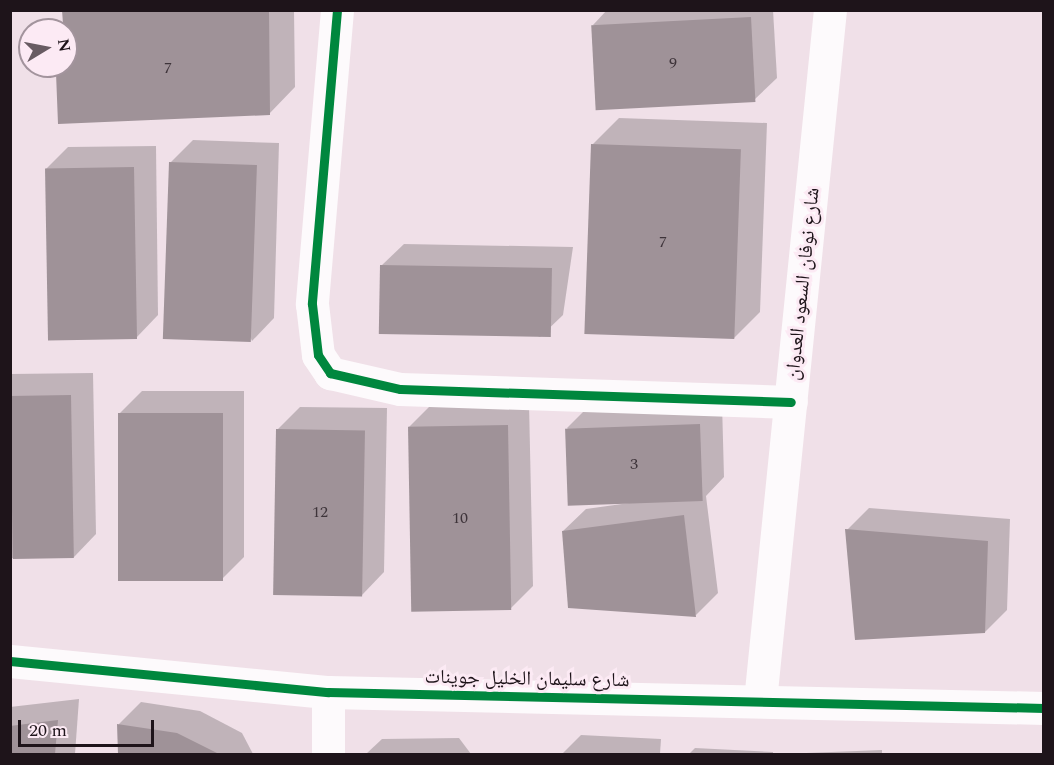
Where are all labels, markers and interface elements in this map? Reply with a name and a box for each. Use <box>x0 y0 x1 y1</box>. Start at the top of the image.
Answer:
north arrow <box>18 18 78 78</box>
text: N <box>51 37 77 54</box>
house number: 9 <box>669 53 677 73</box>
house number: 7 <box>164 58 172 78</box>
street label: شارع نوفان السعود العدوان <box>781 186 825 382</box>
house number: 7 <box>659 232 667 252</box>
house number: 3 <box>630 454 638 474</box>
house number: 12 <box>312 502 328 522</box>
house number: 10 <box>452 508 468 528</box>
street label: شارع سليمان الخليل جوينات <box>424 665 630 693</box>
scale bar <box>21 708 158 746</box>
text: 20 m <box>29 717 67 744</box>

